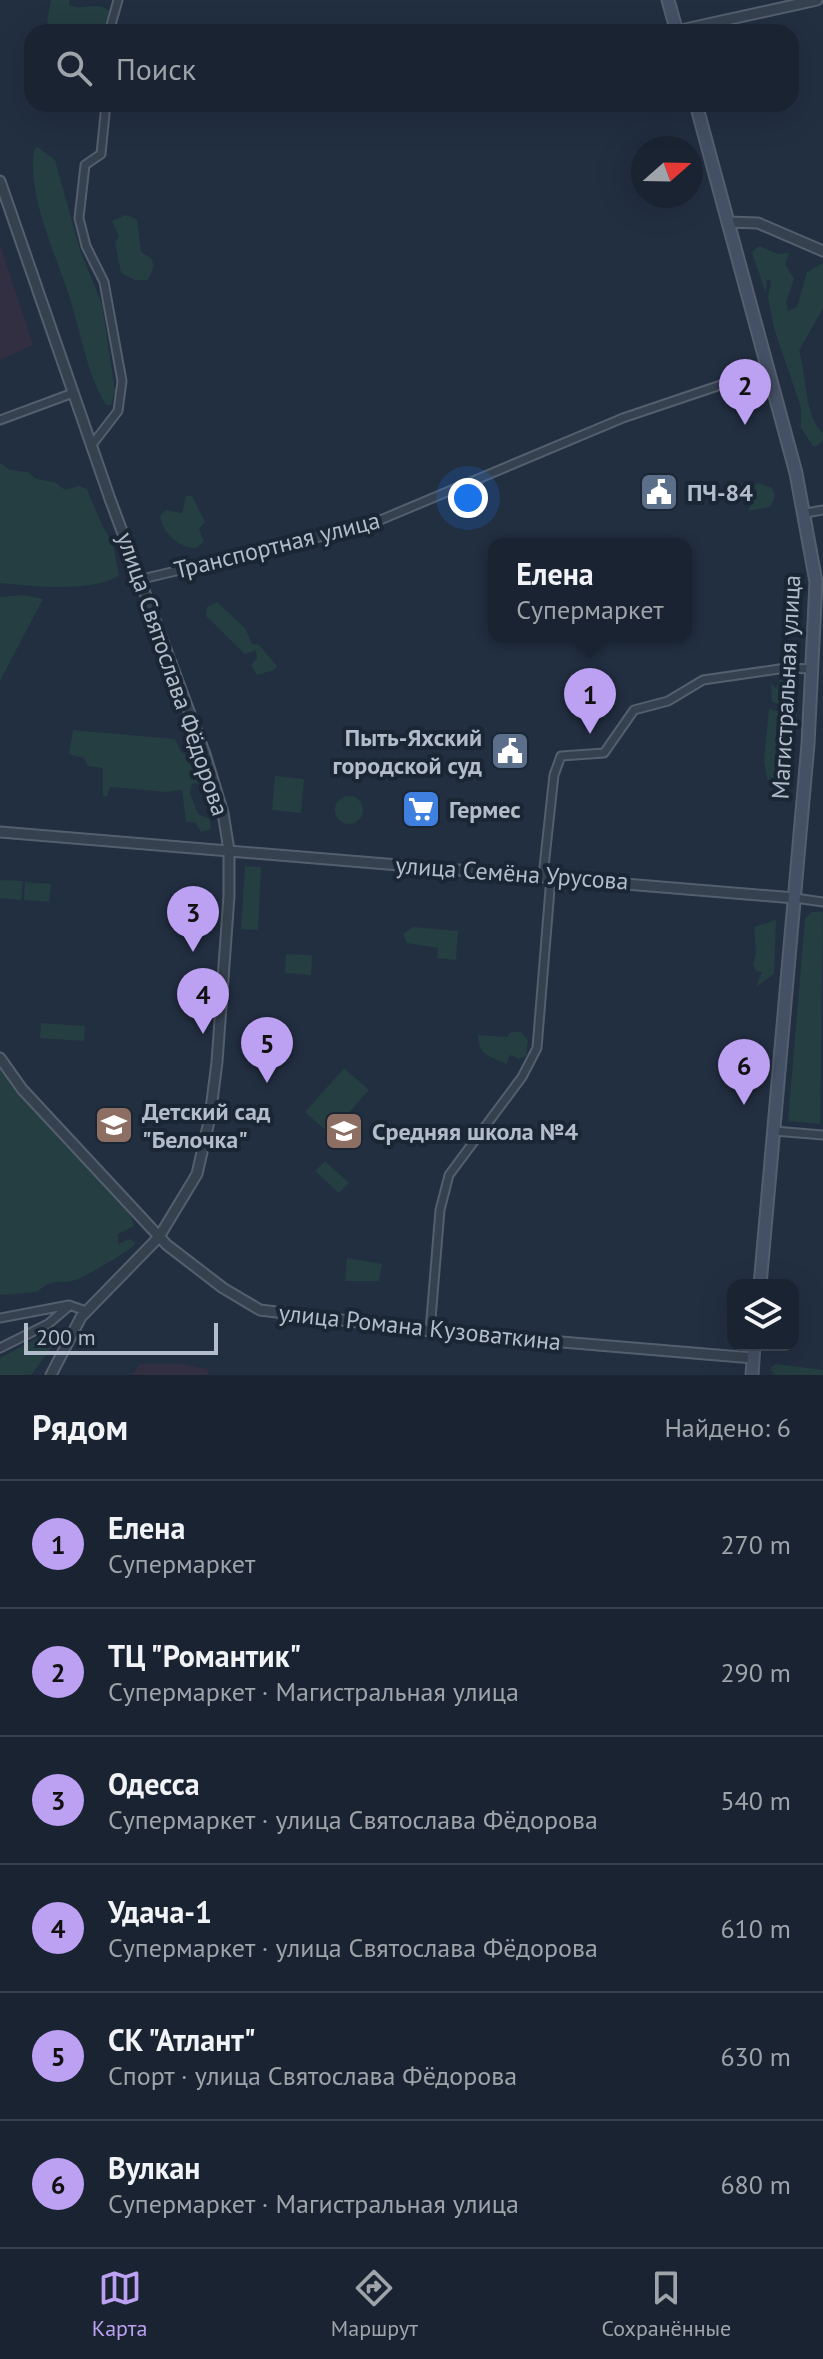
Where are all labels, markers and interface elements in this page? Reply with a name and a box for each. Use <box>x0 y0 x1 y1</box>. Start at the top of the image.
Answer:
search box <box>24 24 799 112</box>
icon: search <box>52 46 96 90</box>
text: Поиск <box>116 49 196 88</box>
north arrow <box>631 136 703 208</box>
pin: 2 <box>719 359 771 425</box>
public building icon: ПЧ-84 <box>638 471 680 513</box>
place label: ПЧ-84 <box>687 477 753 508</box>
your location <box>448 478 488 518</box>
street label: Транспортная улица <box>171 504 383 586</box>
street label: улица Святослава Фёдорова <box>110 528 236 820</box>
popup <box>488 538 692 642</box>
text: Елена <box>516 554 594 593</box>
street label: Магистральная улица <box>765 574 807 800</box>
text: Супермаркет <box>516 593 664 626</box>
pin: 1 <box>564 668 616 734</box>
place label: Пыть-Яхский городской суд <box>333 722 482 781</box>
public building icon: Пыть-Яхский городской суд <box>489 730 531 772</box>
supermarket icon: Гермес <box>400 788 442 830</box>
place label: Гермес <box>449 794 521 825</box>
street label: улица Семёна Урусова <box>394 849 630 897</box>
pin: 3 <box>167 886 219 952</box>
pin: 4 <box>177 968 229 1034</box>
pin: 5 <box>241 1017 293 1083</box>
pin: 6 <box>718 1039 770 1105</box>
place label: Детский сад "Белочка" <box>142 1096 271 1155</box>
school or university icon: Детский сад "Белочка" <box>93 1104 135 1146</box>
school or university icon: Средняя школа №4 <box>323 1110 365 1152</box>
place label: Средняя школа №4 <box>372 1116 578 1147</box>
map controls <box>727 1279 799 1351</box>
button: layers <box>727 1279 799 1351</box>
street label: улица Романа Кузоваткина <box>277 1297 563 1357</box>
scale bar <box>24 1319 218 1355</box>
text: 200 m <box>36 1323 96 1351</box>
text: Рядом <box>32 1405 128 1449</box>
text: Найдено: 6 <box>664 1411 791 1444</box>
text: Елена <box>108 1508 185 1547</box>
text: 1 <box>51 1528 65 1561</box>
text: 270 m <box>720 1528 791 1561</box>
text: Супермаркет <box>108 1547 255 1580</box>
text: ТЦ "Романтик" <box>108 1636 301 1675</box>
text: 2 <box>51 1656 65 1689</box>
text: 290 m <box>720 1656 791 1689</box>
text: Супермаркет · Магистральная улица <box>108 1675 519 1708</box>
text: Одесса <box>108 1764 200 1803</box>
text: 3 <box>51 1784 65 1817</box>
text: 540 m <box>720 1784 791 1817</box>
text: Супермаркет · улица Святослава Фёдорова <box>108 1803 598 1836</box>
text: Удача-1 <box>108 1892 212 1931</box>
text: 4 <box>51 1912 65 1945</box>
text: 610 m <box>720 1912 791 1945</box>
text: Супермаркет · улица Святослава Фёдорова <box>108 1931 598 1964</box>
text: СК "Атлант" <box>108 2020 256 2059</box>
text: 5 <box>51 2040 65 2073</box>
text: 630 m <box>720 2040 791 2073</box>
text: Спорт · улица Святослава Фёдорова <box>108 2059 517 2092</box>
text: Вулкан <box>108 2148 200 2187</box>
text: 6 <box>51 2168 65 2201</box>
text: 680 m <box>720 2168 791 2201</box>
text: Супермаркет · Магистральная улица <box>108 2187 519 2220</box>
tab: Карта <box>92 2266 147 2342</box>
tab: Маршрут <box>331 2266 418 2342</box>
tab: Сохранённые <box>601 2266 731 2342</box>

